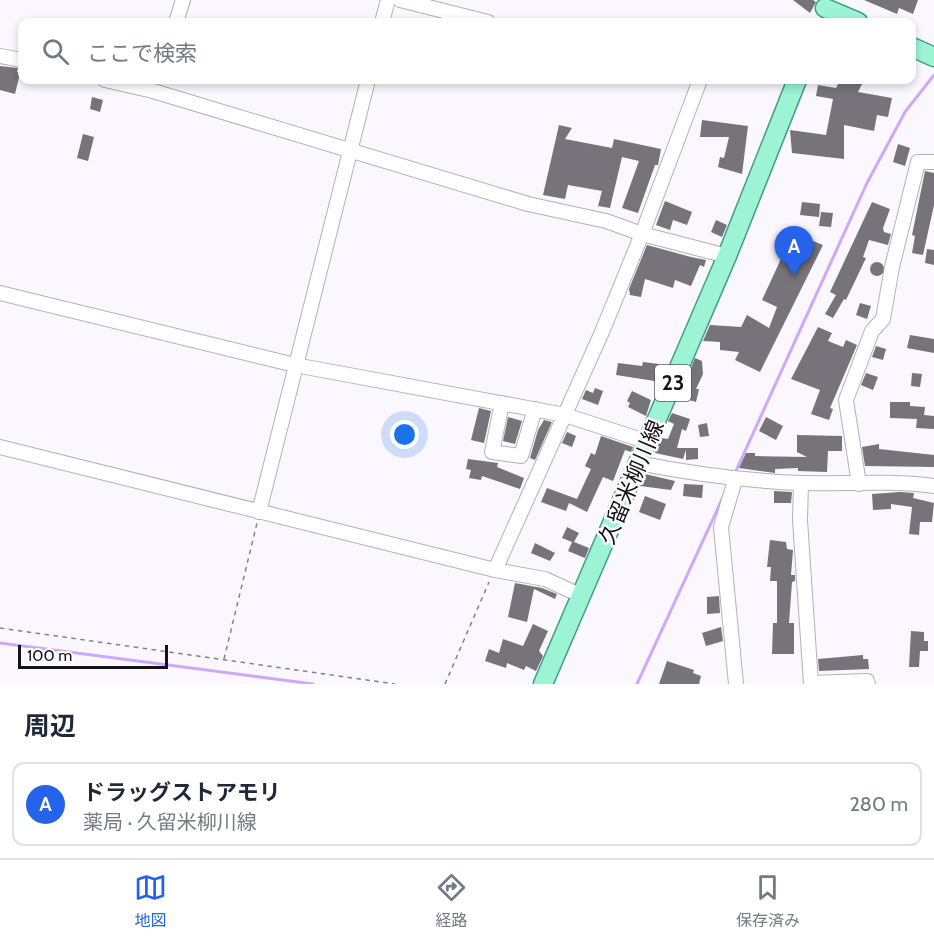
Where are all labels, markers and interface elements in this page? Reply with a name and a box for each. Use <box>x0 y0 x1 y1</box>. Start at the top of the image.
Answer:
search box <box>18 18 916 84</box>
icon: search <box>39 35 72 68</box>
text: ここで検索 <box>87 40 197 67</box>
pin: A <box>774 226 814 276</box>
road number: 23 <box>655 365 691 401</box>
street label: 久留米柳川線 <box>593 416 670 548</box>
your location <box>390 420 419 449</box>
scale bar <box>18 642 168 670</box>
text: 100 m <box>27 646 72 665</box>
text: 周辺 <box>24 710 76 742</box>
text: ドラッグストアモリ <box>83 779 281 806</box>
text: A <box>39 792 52 816</box>
text: 280 m <box>849 792 908 816</box>
text: 薬局 · 久留米柳川線 <box>83 810 257 834</box>
tab: 地図 <box>134 871 167 931</box>
tab: 経路 <box>435 871 468 931</box>
tab: 保存済み <box>736 871 800 931</box>

